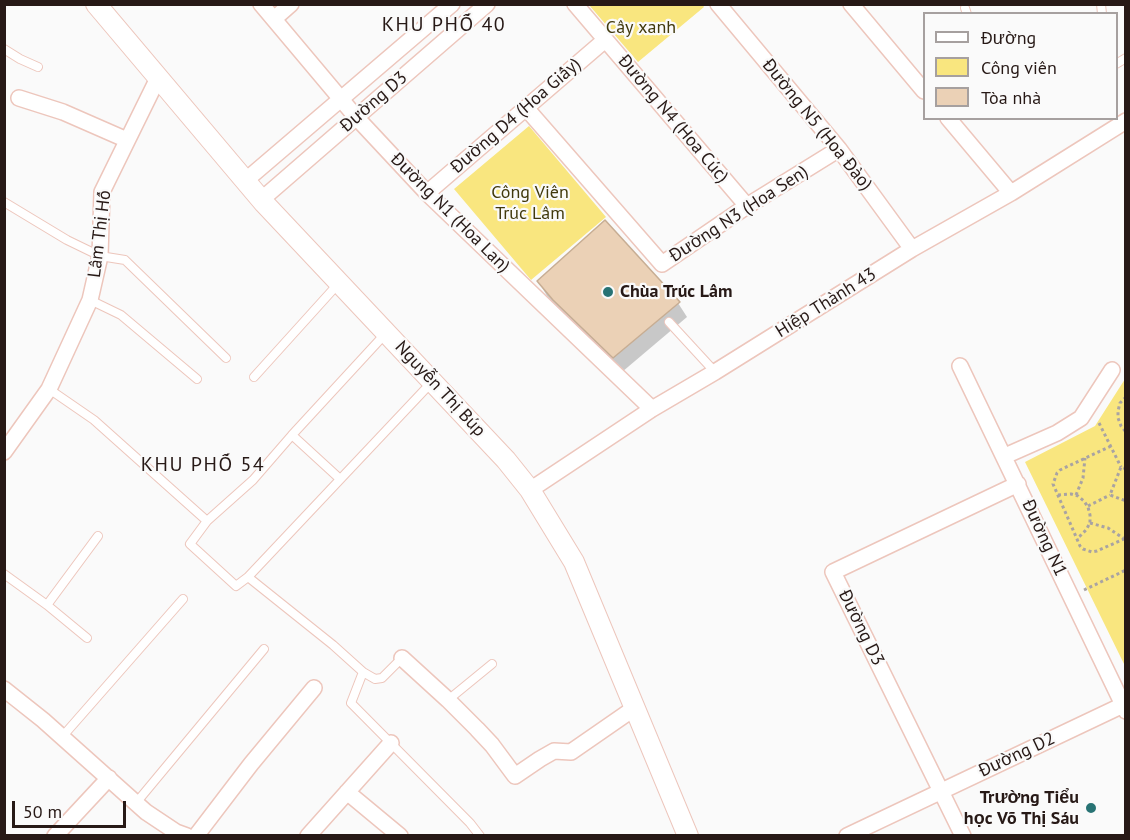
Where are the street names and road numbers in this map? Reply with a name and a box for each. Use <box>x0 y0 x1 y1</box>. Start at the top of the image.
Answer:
street label: Đường N4 (Hoa Cúc) <box>613 51 733 187</box>
street label: Đường D4 (Hoa Giấy) <box>447 54 585 178</box>
street label: Đường N5 (Hoa Đào) <box>757 55 877 195</box>
street label: Đường D3 <box>336 67 412 137</box>
street label: Đường N1 (Hoa Lan) <box>386 149 514 277</box>
street label: Đường N3 (Hoa Sen) <box>666 161 812 267</box>
street label: Lâm Thị Hố <box>84 189 116 279</box>
street label: Hiệp Thành 43 <box>772 264 880 342</box>
street label: Nguyễn Thị Búp <box>390 337 490 441</box>
street label: Đường N1 <box>1017 496 1071 580</box>
street label: Đường D3 <box>833 587 889 669</box>
street label: Đường D2 <box>975 728 1059 782</box>

